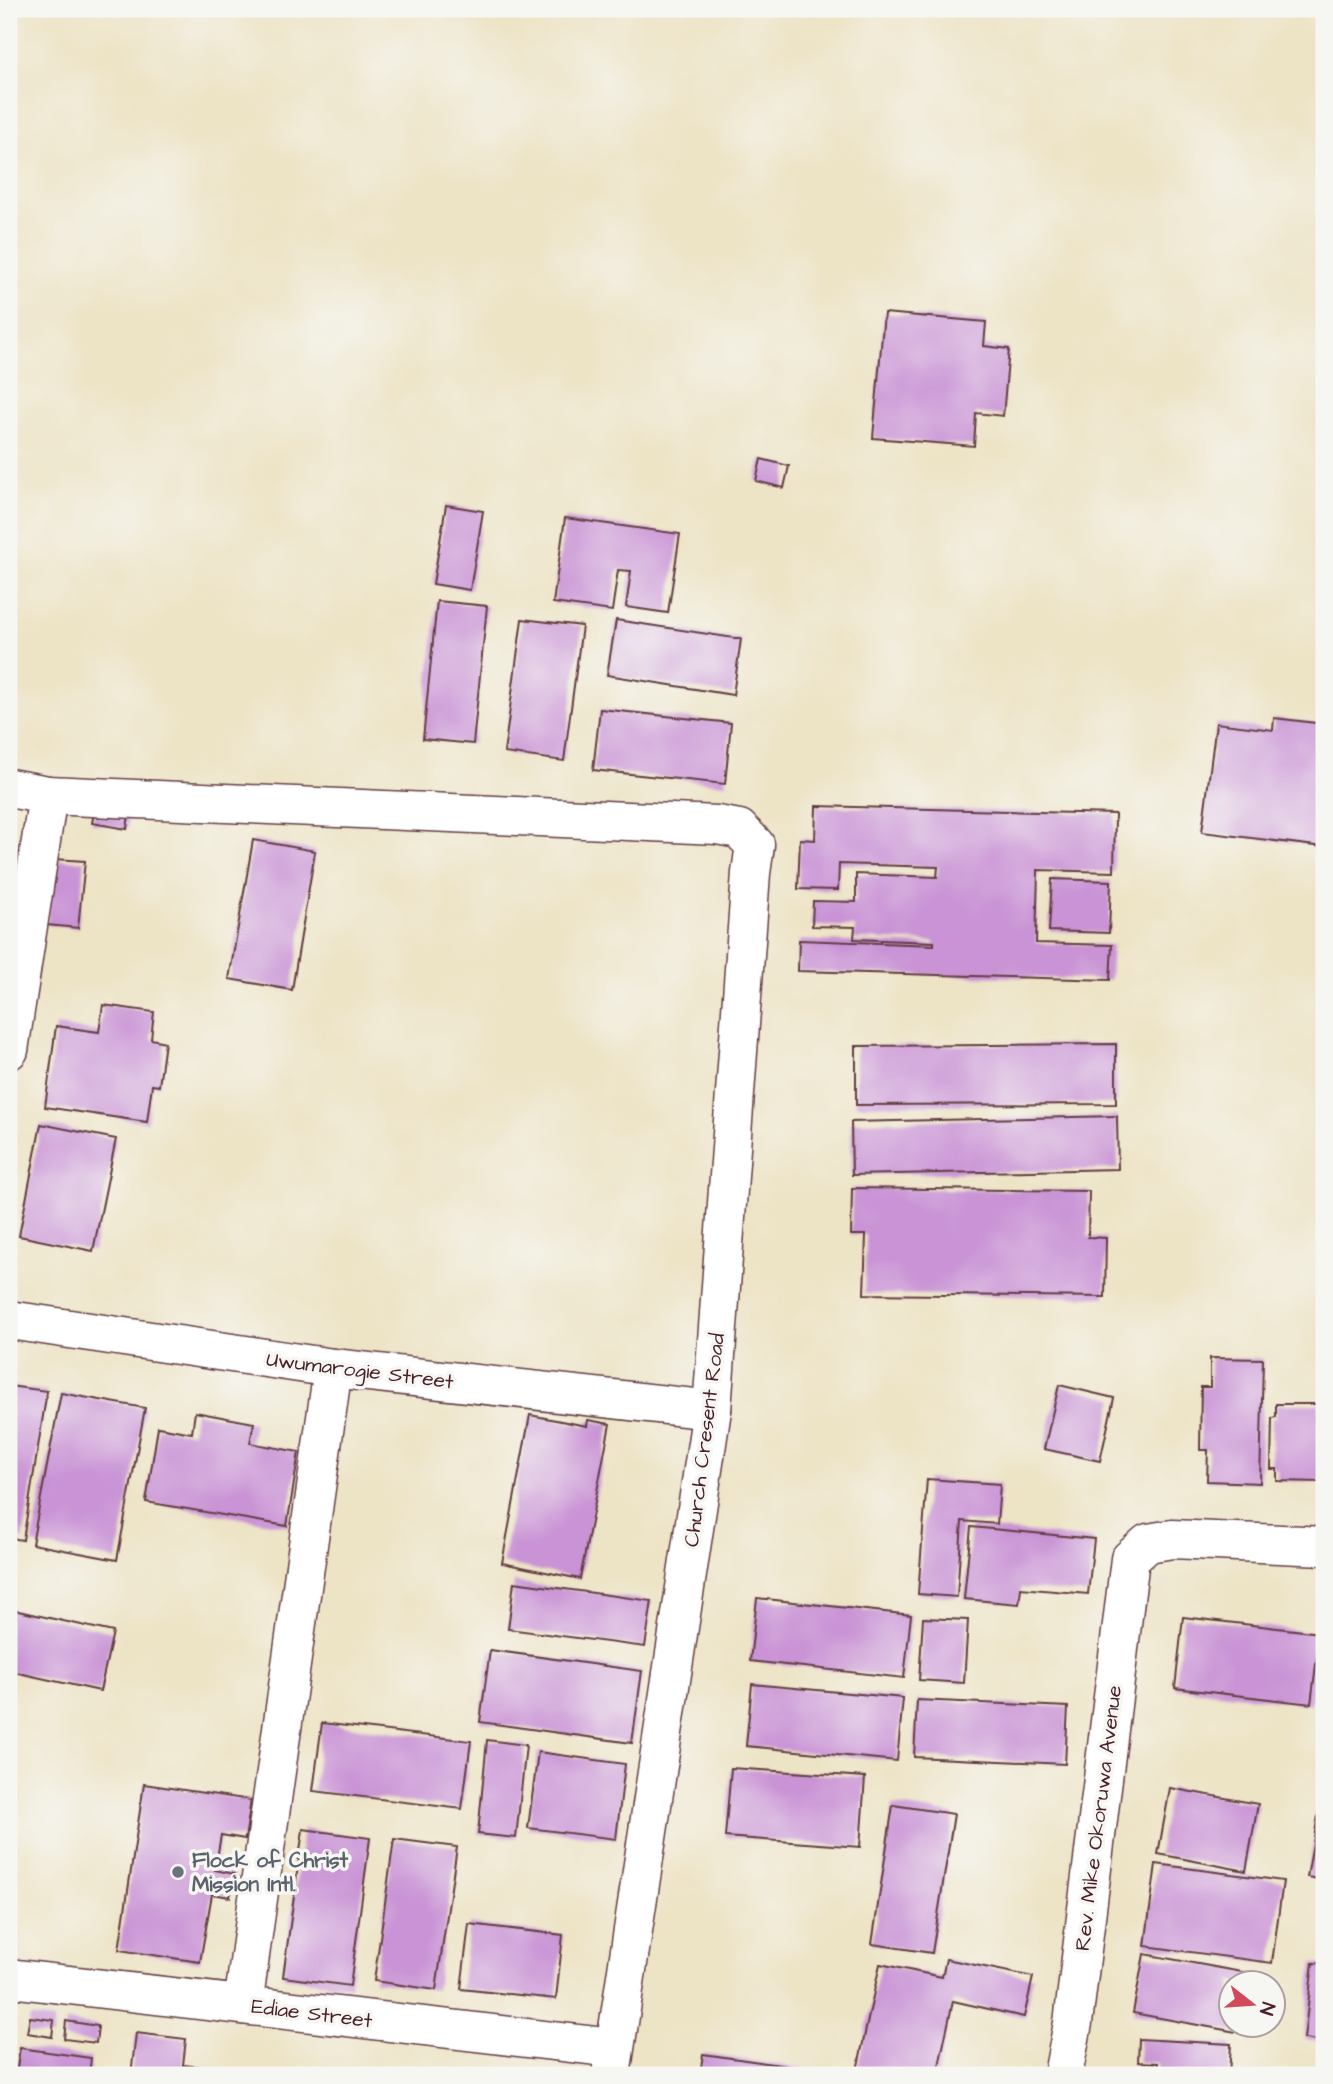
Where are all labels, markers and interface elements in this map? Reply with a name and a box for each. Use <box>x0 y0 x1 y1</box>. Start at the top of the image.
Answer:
street label: Church Cresent Road <box>677 1331 732 1549</box>
street label: Uwumarogie Street <box>264 1345 456 1398</box>
street label: Rev. Mike Okoruwa Avenue <box>1068 1684 1129 1952</box>
place label: Flock of Christ Mission Intl. <box>192 1846 349 1899</box>
marker: Flock of Christ Mission Intl. <box>170 1864 186 1880</box>
north arrow <box>1218 1968 1288 2038</box>
street label: Ediae Street <box>250 1992 375 2035</box>
text: N <box>1252 1999 1281 2018</box>

